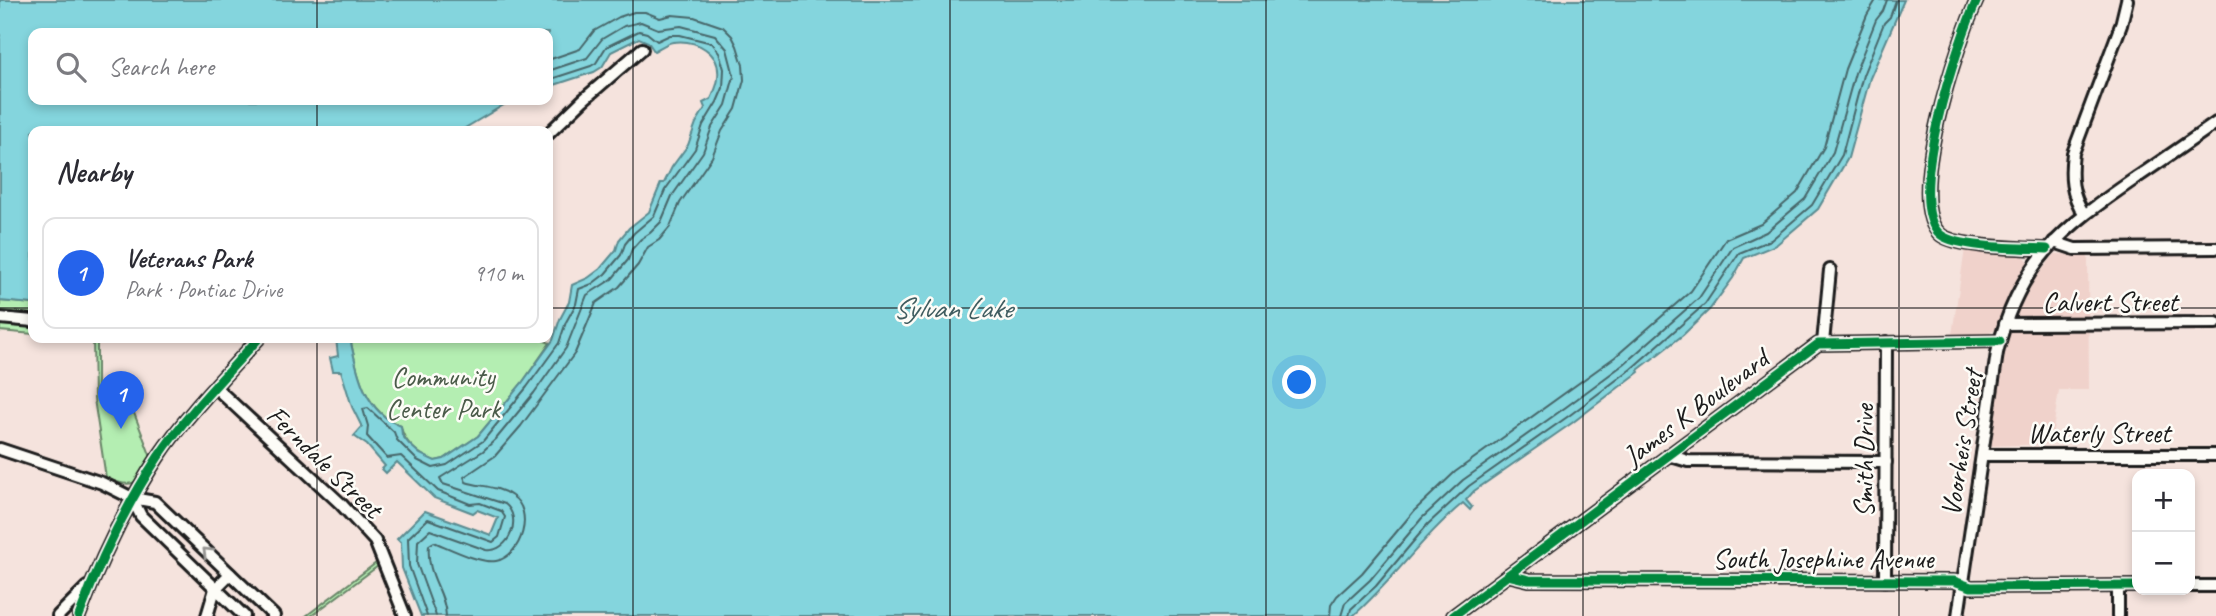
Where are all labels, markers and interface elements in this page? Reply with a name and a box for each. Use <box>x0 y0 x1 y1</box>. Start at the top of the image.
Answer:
search box <box>28 28 553 105</box>
icon: search <box>52 48 90 86</box>
text: Search here <box>108 50 214 83</box>
text: Nearby <box>56 153 132 191</box>
text: Veterans Park <box>125 242 252 275</box>
text: 1 <box>76 259 86 288</box>
text: 910 m <box>474 259 523 288</box>
text: Park · Pontiac Drive <box>125 275 282 304</box>
street label: Calvert Street <box>2042 284 2180 319</box>
water label: Sylvan Lake <box>893 289 1016 327</box>
street label: James K Boulevard <box>1614 339 1778 475</box>
park label: Community Center Park <box>386 359 502 426</box>
street label: Voorheis Street <box>1933 364 1991 518</box>
your location <box>1282 365 1316 399</box>
pin: 1 <box>98 371 144 429</box>
street label: Ferndale Street <box>260 398 392 527</box>
street label: Smith Drive <box>1846 403 1881 518</box>
street label: Waterly Street <box>2028 415 2173 450</box>
map controls <box>2132 469 2195 595</box>
button: + <box>2132 469 2195 532</box>
button: − <box>2132 532 2195 595</box>
street label: South Josephine Avenue <box>1713 541 1935 576</box>
one-way arrow <box>202 547 215 560</box>

